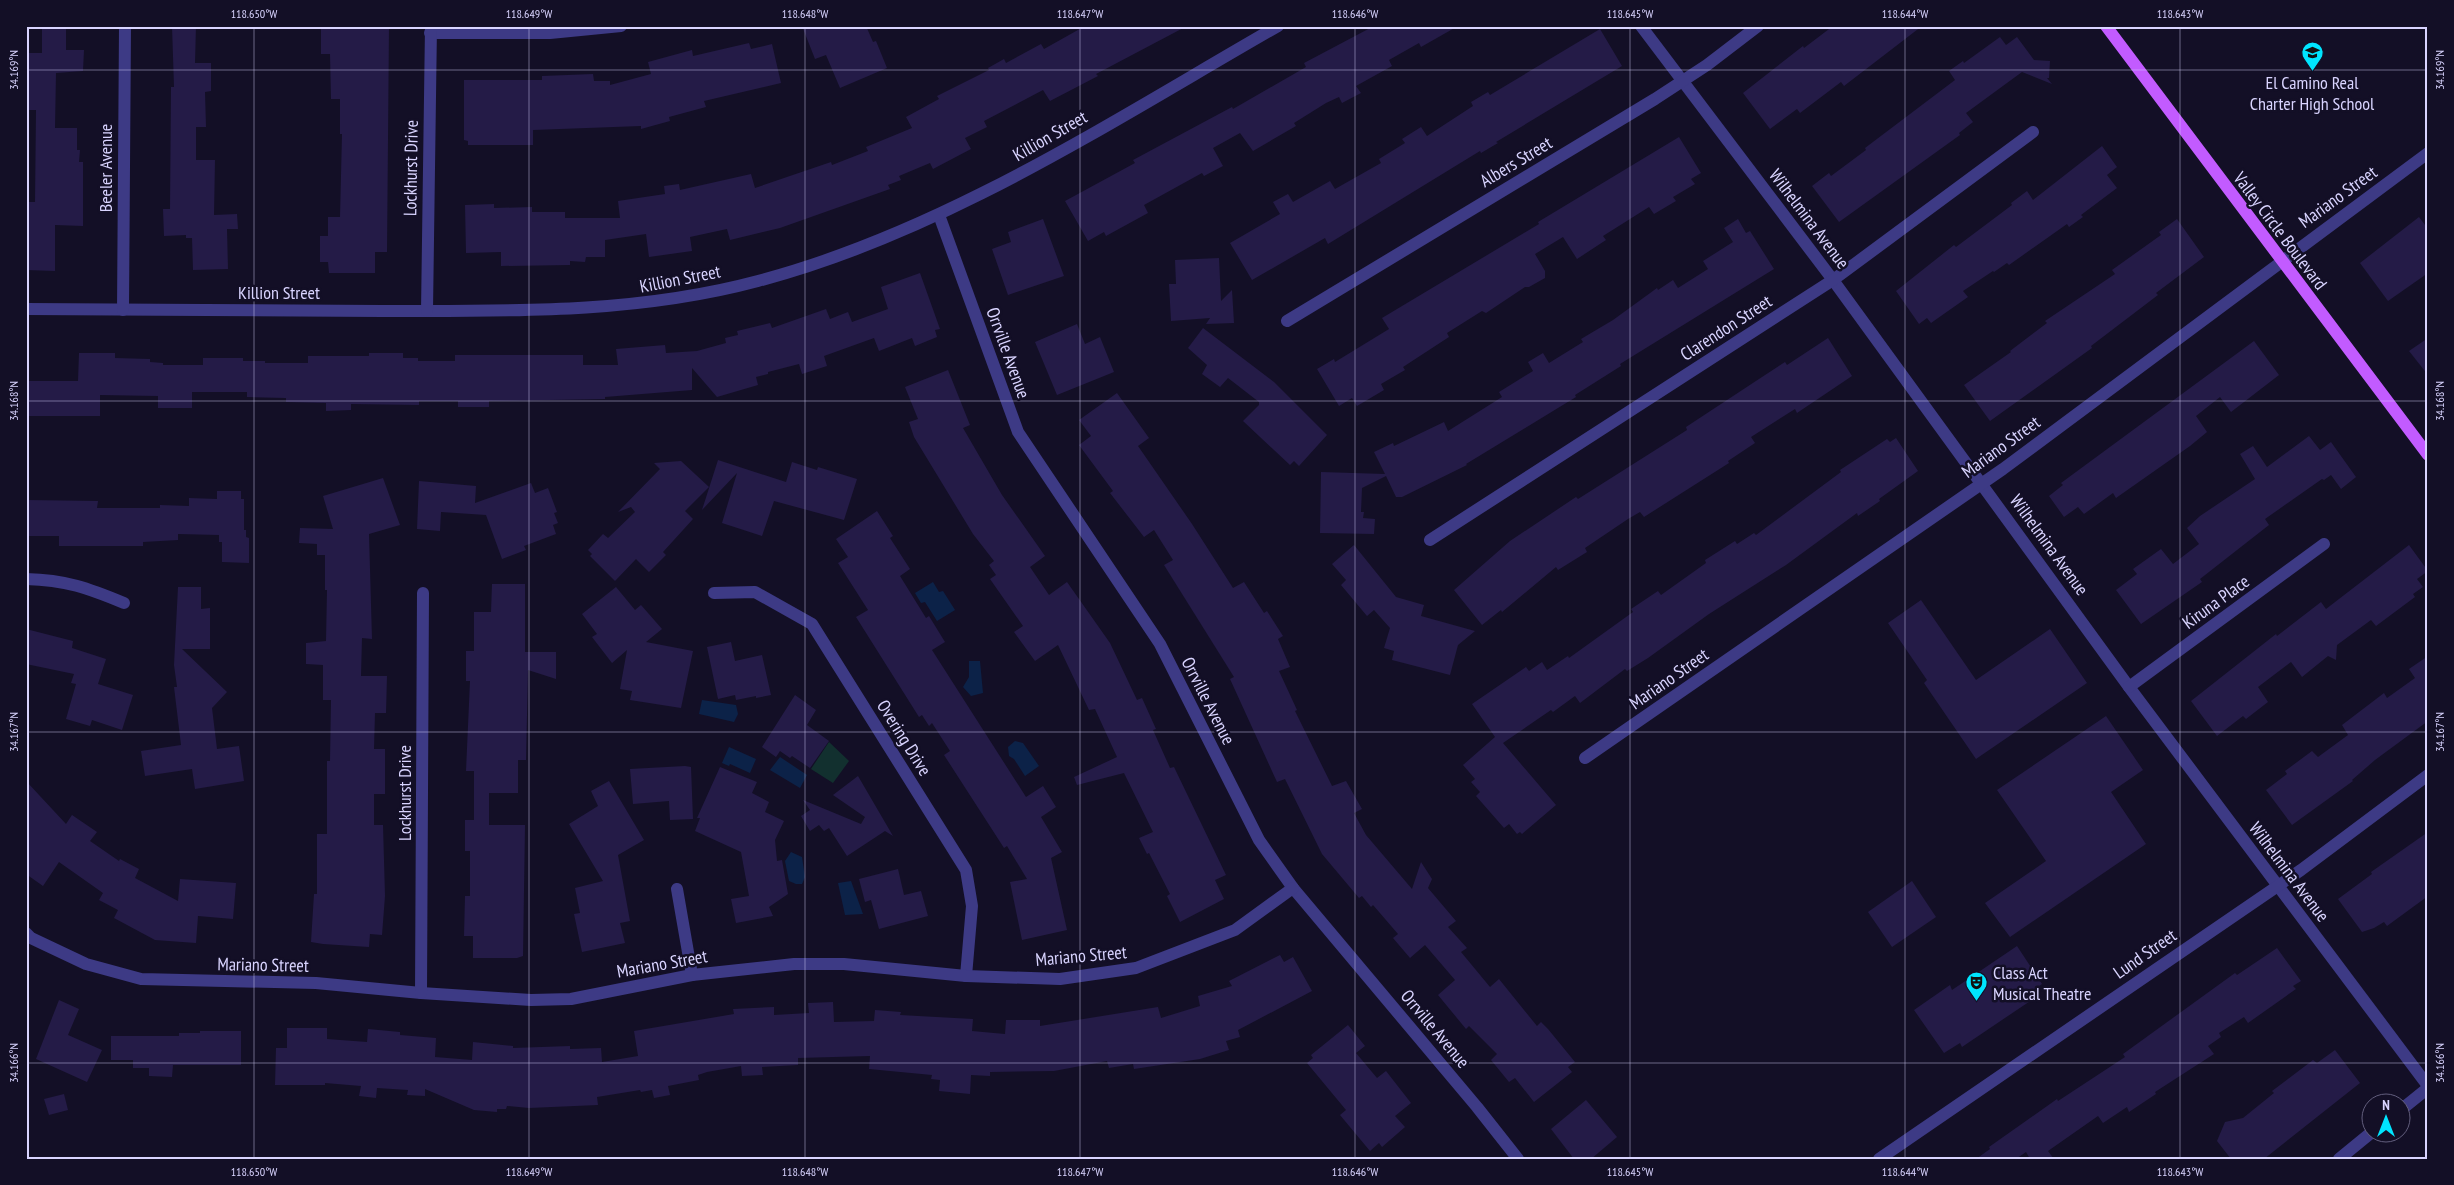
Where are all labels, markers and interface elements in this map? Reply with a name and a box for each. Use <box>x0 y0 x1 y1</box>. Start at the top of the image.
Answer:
text: 118.650°W <box>231 6 277 21</box>
text: 118.649°W <box>506 6 552 21</box>
text: 118.648°W <box>782 6 828 21</box>
text: 118.647°W <box>1057 6 1103 21</box>
text: 118.646°W <box>1332 6 1378 21</box>
text: 118.645°W <box>1607 6 1653 21</box>
text: 118.644°W <box>1882 6 1928 21</box>
text: 118.643°W <box>2157 6 2203 21</box>
school or university icon: El Camino Real Charter High School <box>2300 41 2324 72</box>
text: 34.169°N <box>6 50 21 90</box>
text: 34.169°N <box>2432 50 2447 90</box>
place label: El Camino Real Charter High School <box>2250 71 2375 115</box>
street label: Killion Street <box>1009 105 1091 166</box>
street label: Lockhurst Drive <box>398 120 423 216</box>
street label: Beeler Avenue <box>94 124 117 212</box>
street label: Albers Street <box>1476 131 1556 192</box>
street label: Mariano Street <box>2294 160 2381 233</box>
street label: Wilhelmina Avenue <box>1764 164 1854 273</box>
street label: Valley Circle Boulevard <box>2228 166 2332 294</box>
street label: Killion Street <box>638 259 722 298</box>
street label: Killion Street <box>238 281 320 304</box>
street label: Clarendon Street <box>1676 289 1776 366</box>
street label: Orrville Avenue <box>981 304 1036 402</box>
text: 34.168°N <box>6 381 21 421</box>
text: 34.168°N <box>2432 381 2447 421</box>
street label: Mariano Street <box>1957 410 2044 483</box>
street label: Wilhelmina Avenue <box>2005 490 2094 600</box>
street label: Kiruna Place <box>2178 570 2254 634</box>
street label: Mariano Street <box>1625 643 1713 714</box>
street label: Orrville Avenue <box>1177 653 1240 748</box>
street label: Overing Drive <box>872 696 937 780</box>
text: 34.167°N <box>6 712 21 752</box>
text: 34.167°N <box>2432 712 2447 752</box>
street label: Lockhurst Drive <box>393 745 416 841</box>
street label: Wilhelmina Avenue <box>2244 817 2334 926</box>
street label: Lund Street <box>2109 924 2181 984</box>
street label: Mariano Street <box>1034 940 1128 971</box>
street label: Mariano Street <box>615 944 709 983</box>
street label: Mariano Street <box>217 952 309 977</box>
place label: Class Act Musical Theatre <box>1993 961 2091 1005</box>
theatre icon: Class Act Musical Theatre <box>1965 971 1989 1002</box>
street label: Orrville Avenue <box>1396 985 1475 1073</box>
text: 34.166°N <box>6 1043 21 1083</box>
text: 34.166°N <box>2432 1043 2447 1083</box>
north arrow <box>2362 1092 2412 1142</box>
text: N <box>2382 1096 2390 1114</box>
text: 118.650°W <box>231 1164 277 1179</box>
text: 118.649°W <box>506 1164 552 1179</box>
text: 118.648°W <box>782 1164 828 1179</box>
text: 118.647°W <box>1057 1164 1103 1179</box>
text: 118.646°W <box>1332 1164 1378 1179</box>
text: 118.645°W <box>1607 1164 1653 1179</box>
text: 118.644°W <box>1882 1164 1928 1179</box>
text: 118.643°W <box>2157 1164 2203 1179</box>

